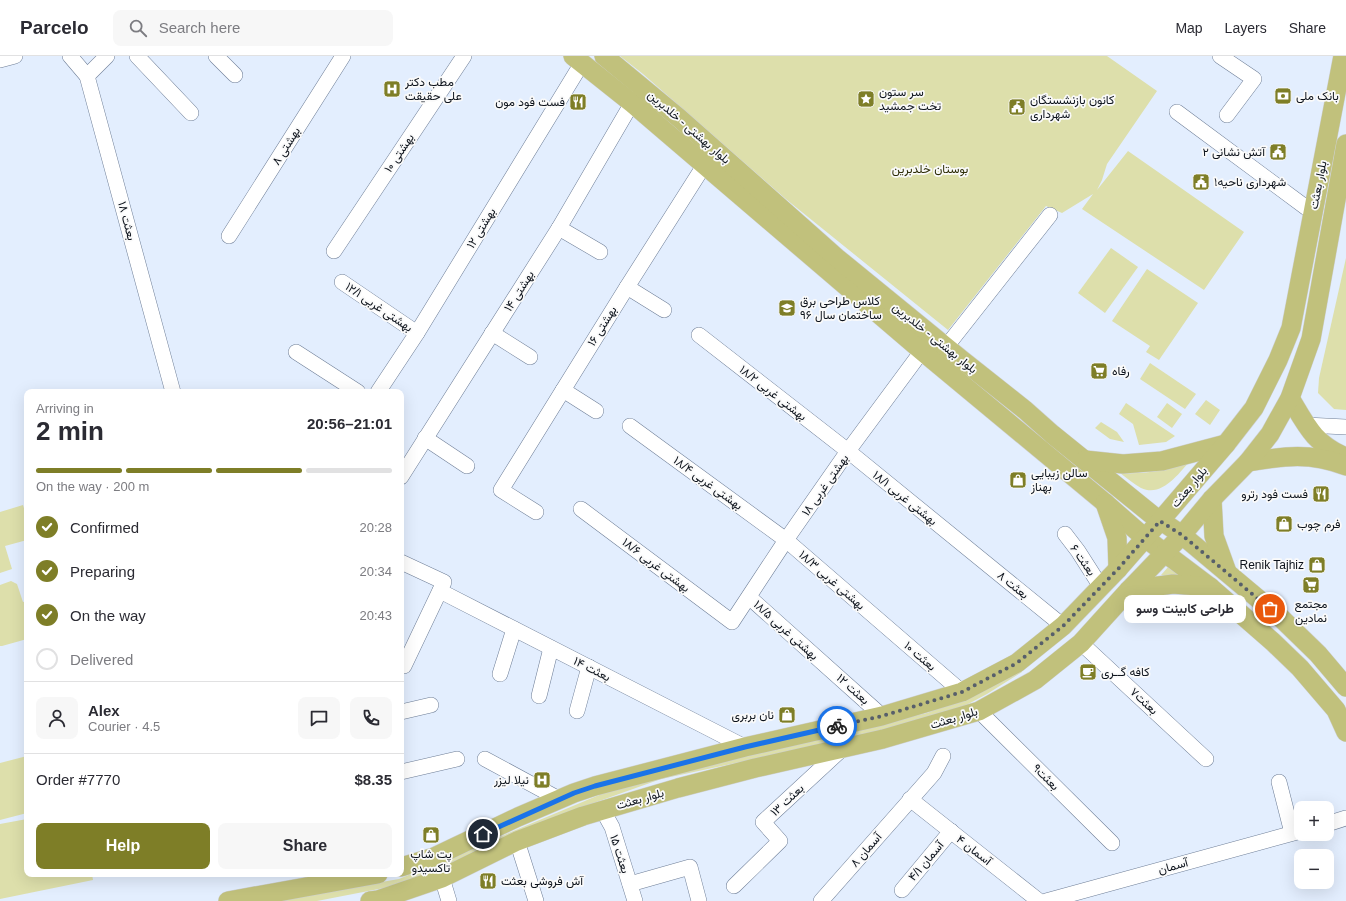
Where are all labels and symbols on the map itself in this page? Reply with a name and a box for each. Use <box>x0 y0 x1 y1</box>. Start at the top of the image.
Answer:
place label: مطب دکتر علی حقیقت <box>404 75 462 104</box>
hospital icon: مطب دکتر علی حقیقت <box>382 79 402 99</box>
place label: سر ستون تخت جمشید <box>879 85 941 113</box>
bank icon: بانک ملی <box>1273 86 1293 106</box>
street label: بلوار بهشتی - خلدبرین <box>644 87 733 167</box>
place icon: سر ستون تخت جمشید <box>856 89 876 109</box>
place label: بانک ملی <box>1296 89 1339 104</box>
restaurant icon: فست فود مون <box>568 92 588 112</box>
place label: کانون بازنشستگان شهرداری <box>1030 93 1114 122</box>
place label: فست فود مون <box>495 95 565 110</box>
public building icon: کانون بازنشستگان شهرداری <box>1007 97 1027 117</box>
street label: ۸ بهشتی <box>269 124 304 168</box>
street label: ۱۰ بهشتی <box>381 131 418 176</box>
public building icon: آتش نشانی ۲ <box>1268 142 1288 162</box>
place label: آتش نشانی ۲ <box>1202 145 1266 160</box>
street label: بلوار بعثت <box>1306 160 1331 210</box>
park label: بوستان خلدبرین <box>892 162 968 177</box>
public building icon: شهرداری ناحیه۱ <box>1191 172 1211 192</box>
place label: شهرداری ناحیه۱ <box>1214 175 1286 190</box>
street label: بعثت ۱۸ <box>115 200 139 242</box>
street label: ۱۲ بهشتی <box>463 205 499 251</box>
street label: ۱۴ بهشتی <box>501 268 538 314</box>
street label: ۱۲/۱ بهشتی غربی <box>342 279 415 335</box>
place label: کلاس طراحی برق ساختمان سال ۹۶ <box>800 294 882 323</box>
school or university icon: کلاس طراحی برق ساختمان سال ۹۶ <box>777 298 797 318</box>
street label: بلوار بهشتی - خلدبرین <box>889 300 980 377</box>
street label: ۱۶ بهشتی <box>584 303 621 349</box>
supermarket icon: رفاه <box>1089 361 1109 381</box>
street label: بهشتی غربی ۱۸/۲ <box>736 362 809 424</box>
place label: رفاه <box>1112 364 1130 379</box>
street label: بهشتی غربی ۱۸ <box>799 452 852 519</box>
street label: بهشتی غربی ۱۸/۴ <box>670 453 745 514</box>
street label: بلوار بعثت <box>1168 464 1211 511</box>
place label: سالن زیبایی بهناز <box>1030 466 1087 495</box>
street label: بهشتی غربی ۱۸/۱ <box>869 468 940 529</box>
shop icon: سالن زیبایی بهناز <box>1008 470 1028 490</box>
restaurant icon: فست فود رترو <box>1311 484 1331 504</box>
place label: فست فود رترو <box>1241 487 1308 502</box>
shop icon: فرم چوب <box>1274 514 1294 534</box>
place label: فرم چوب <box>1297 517 1341 532</box>
street label: بهشتی غربی ۱۸/۶ <box>619 535 693 596</box>
street label: ۶ بعثت <box>1067 542 1099 578</box>
street label: بهشتی غربی ۱۸/۳ <box>795 547 868 613</box>
shop icon: Renik Tajhiz <box>1307 555 1327 575</box>
place label: Renik Tajhiz <box>1240 558 1304 572</box>
street label: ۸ بعثت <box>995 568 1031 602</box>
supermarket icon: مجتمع نمادین <box>1301 575 1321 595</box>
pin <box>1253 592 1287 626</box>
callout: طراحی کابینت وسو <box>1124 595 1246 623</box>
street label: بهشتی غربی ۱۸/۵ <box>750 597 821 664</box>
place label: مجتمع نمادین <box>1295 597 1327 626</box>
street label: ۱۰ بعثت <box>901 638 939 674</box>
street label: بعثت ۱۴ <box>571 654 613 684</box>
cafe icon: کافه گــری <box>1078 662 1098 682</box>
place label: کافه گــری <box>1101 665 1150 680</box>
street label: ۱۲ بعثت <box>834 671 872 707</box>
street label: بعثت۷ <box>1127 685 1161 717</box>
street label: بلوار بعثت <box>929 704 980 733</box>
shop icon: نان بربری <box>777 705 797 725</box>
courier <box>817 706 857 746</box>
place label: نان بربری <box>731 708 774 723</box>
street label: بعثت۹ <box>1030 761 1062 793</box>
hospital icon: نیلا لیزر <box>532 770 552 790</box>
place label: نیلا لیزر <box>493 773 529 788</box>
street label: ۱۳ بعثت <box>767 781 807 819</box>
street label: بلوار بعثت <box>615 786 666 813</box>
pin <box>466 817 500 851</box>
shop icon: پت شاپ تاکسیدو <box>421 825 441 845</box>
street label: ۸ آسمان <box>847 829 885 870</box>
street label: ۴ آسمان <box>954 832 995 869</box>
street label: بعثت ۱۵ <box>607 833 633 875</box>
street label: ۴/۱ آسمان <box>905 837 947 884</box>
place label: پت شاپ تاکسیدو <box>410 847 452 876</box>
street label: آسمان <box>1157 855 1191 877</box>
restaurant icon: آش فروشی بعثت <box>478 871 498 891</box>
place label: آش فروشی بعثت <box>501 874 584 889</box>

